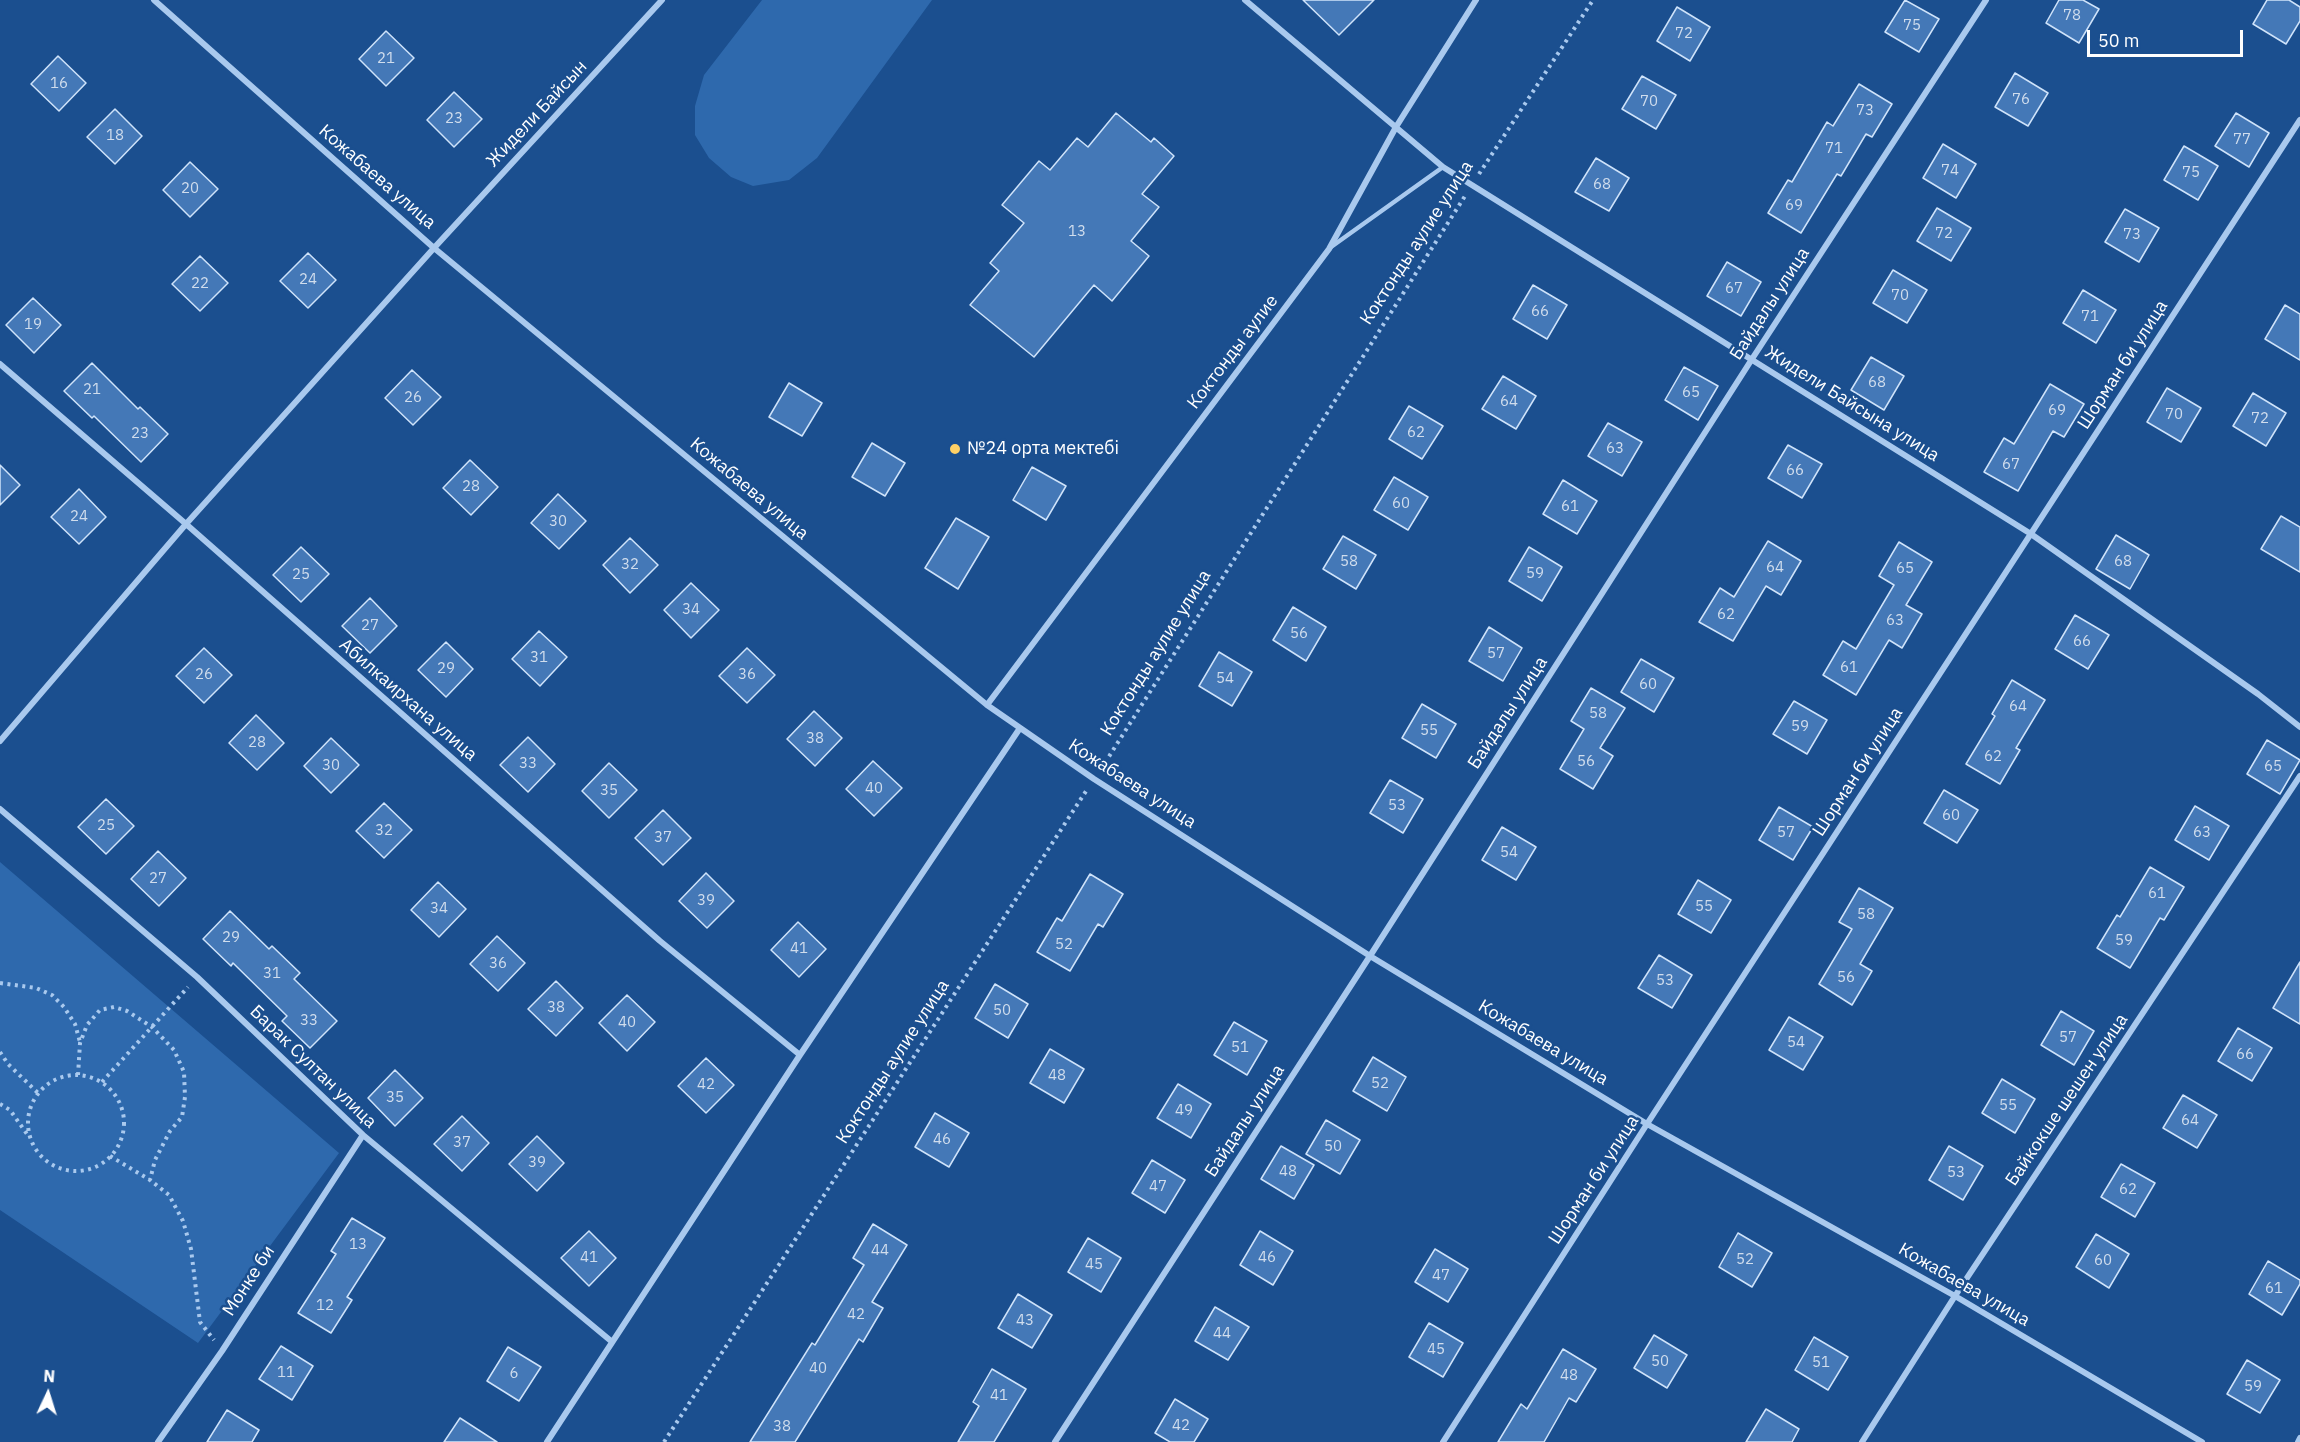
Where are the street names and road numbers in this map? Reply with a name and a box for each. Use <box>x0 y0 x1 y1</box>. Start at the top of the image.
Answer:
street label: Жидели Байсын <box>482 56 592 172</box>
street label: Кожабаева улица <box>314 120 440 234</box>
street label: Коктонды аулие улица <box>1356 157 1478 329</box>
street label: Байдалы улица <box>1726 244 1814 364</box>
street label: Коктонды аулие <box>1183 291 1283 413</box>
street label: Шорман би улица <box>2073 296 2173 434</box>
street label: Жидели Байсына улица <box>1761 341 1943 467</box>
street label: Кожабаева улица <box>685 433 813 545</box>
street label: Коктонды аулие улица <box>1096 566 1216 740</box>
street label: Абилкаирхана улица <box>335 634 481 766</box>
street label: Байдалы улица <box>1464 653 1552 773</box>
street label: Шорман би улица <box>1808 703 1908 841</box>
street label: Кожабаева улица <box>1064 735 1200 833</box>
street label: Коктонды аулие улица <box>832 976 954 1148</box>
street label: Кожабаева улица <box>1474 996 1612 1090</box>
street label: Барак Султан улица <box>245 1001 381 1133</box>
street label: Байкокше шешен улица <box>2001 1010 2133 1190</box>
street label: Байдалы улица <box>1201 1061 1289 1181</box>
street label: Шорман би улица <box>1544 1111 1644 1249</box>
street label: Кожабаева улица <box>1895 1239 2033 1331</box>
street label: Монке би <box>218 1242 280 1320</box>

